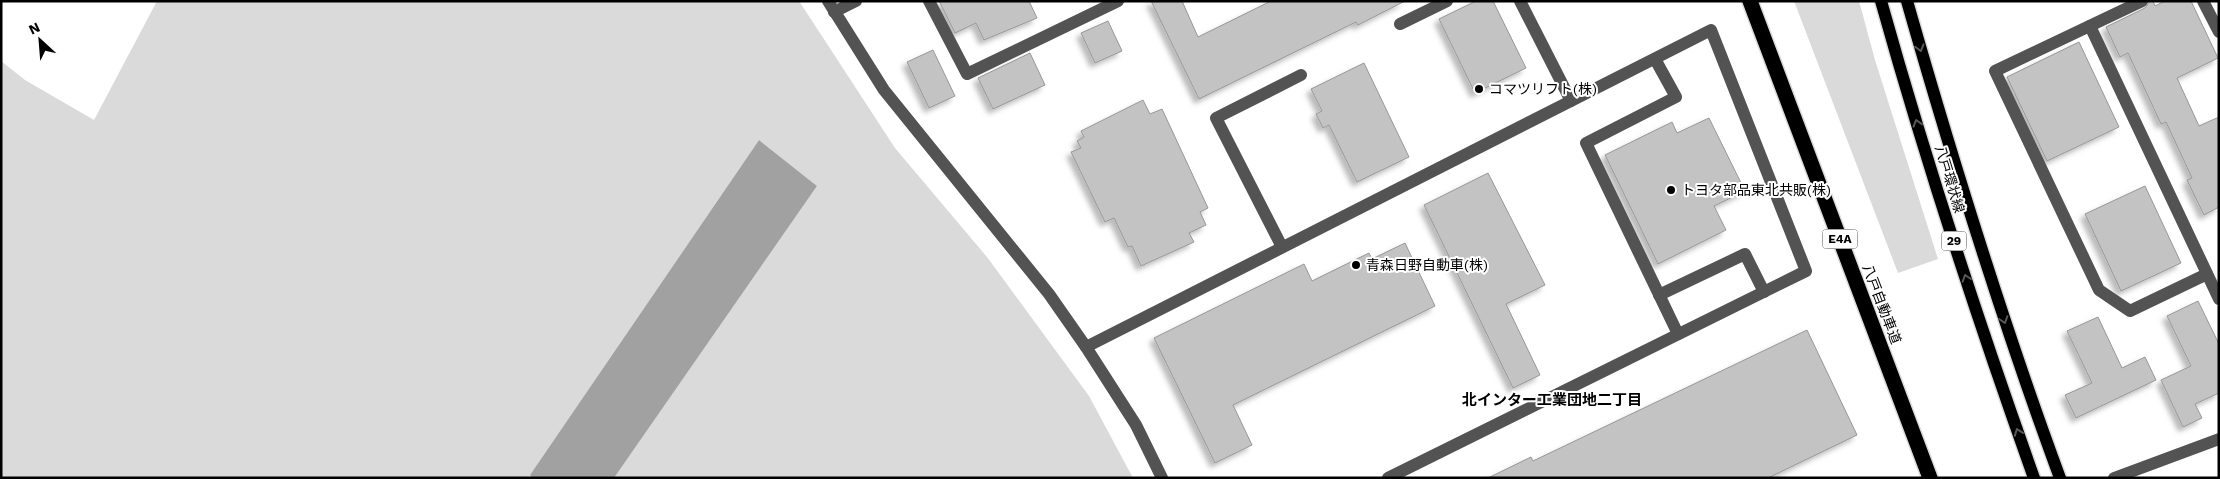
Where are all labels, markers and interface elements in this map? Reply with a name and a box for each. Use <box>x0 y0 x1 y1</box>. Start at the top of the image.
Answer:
north arrow <box>15 15 65 65</box>
text: N <box>26 19 42 38</box>
one-way arrow <box>1915 43 1925 52</box>
place label: コマツリフト(株) <box>1489 81 1597 97</box>
marker: コマツリフト(株) <box>1473 83 1485 95</box>
one-way arrow <box>1912 119 1922 128</box>
street label: 八戸環状線 <box>1932 143 1968 215</box>
place label: トヨタ部品東北共販(株) <box>1681 182 1831 198</box>
marker: トヨタ部品東北共販(株) <box>1665 184 1677 196</box>
road number: E4A <box>1822 230 1858 248</box>
road number: 29 <box>1942 232 1966 250</box>
place label: 青森日野自動車(株) <box>1366 257 1488 273</box>
marker: 青森日野自動車(株) <box>1350 259 1362 271</box>
street label: 八戸自動車道 <box>1859 262 1905 346</box>
one-way arrow <box>1962 274 1972 283</box>
one-way arrow <box>1999 316 2009 324</box>
district label: 北インター工業団地二丁目 <box>1462 391 1642 409</box>
one-way arrow <box>2014 428 2024 437</box>

